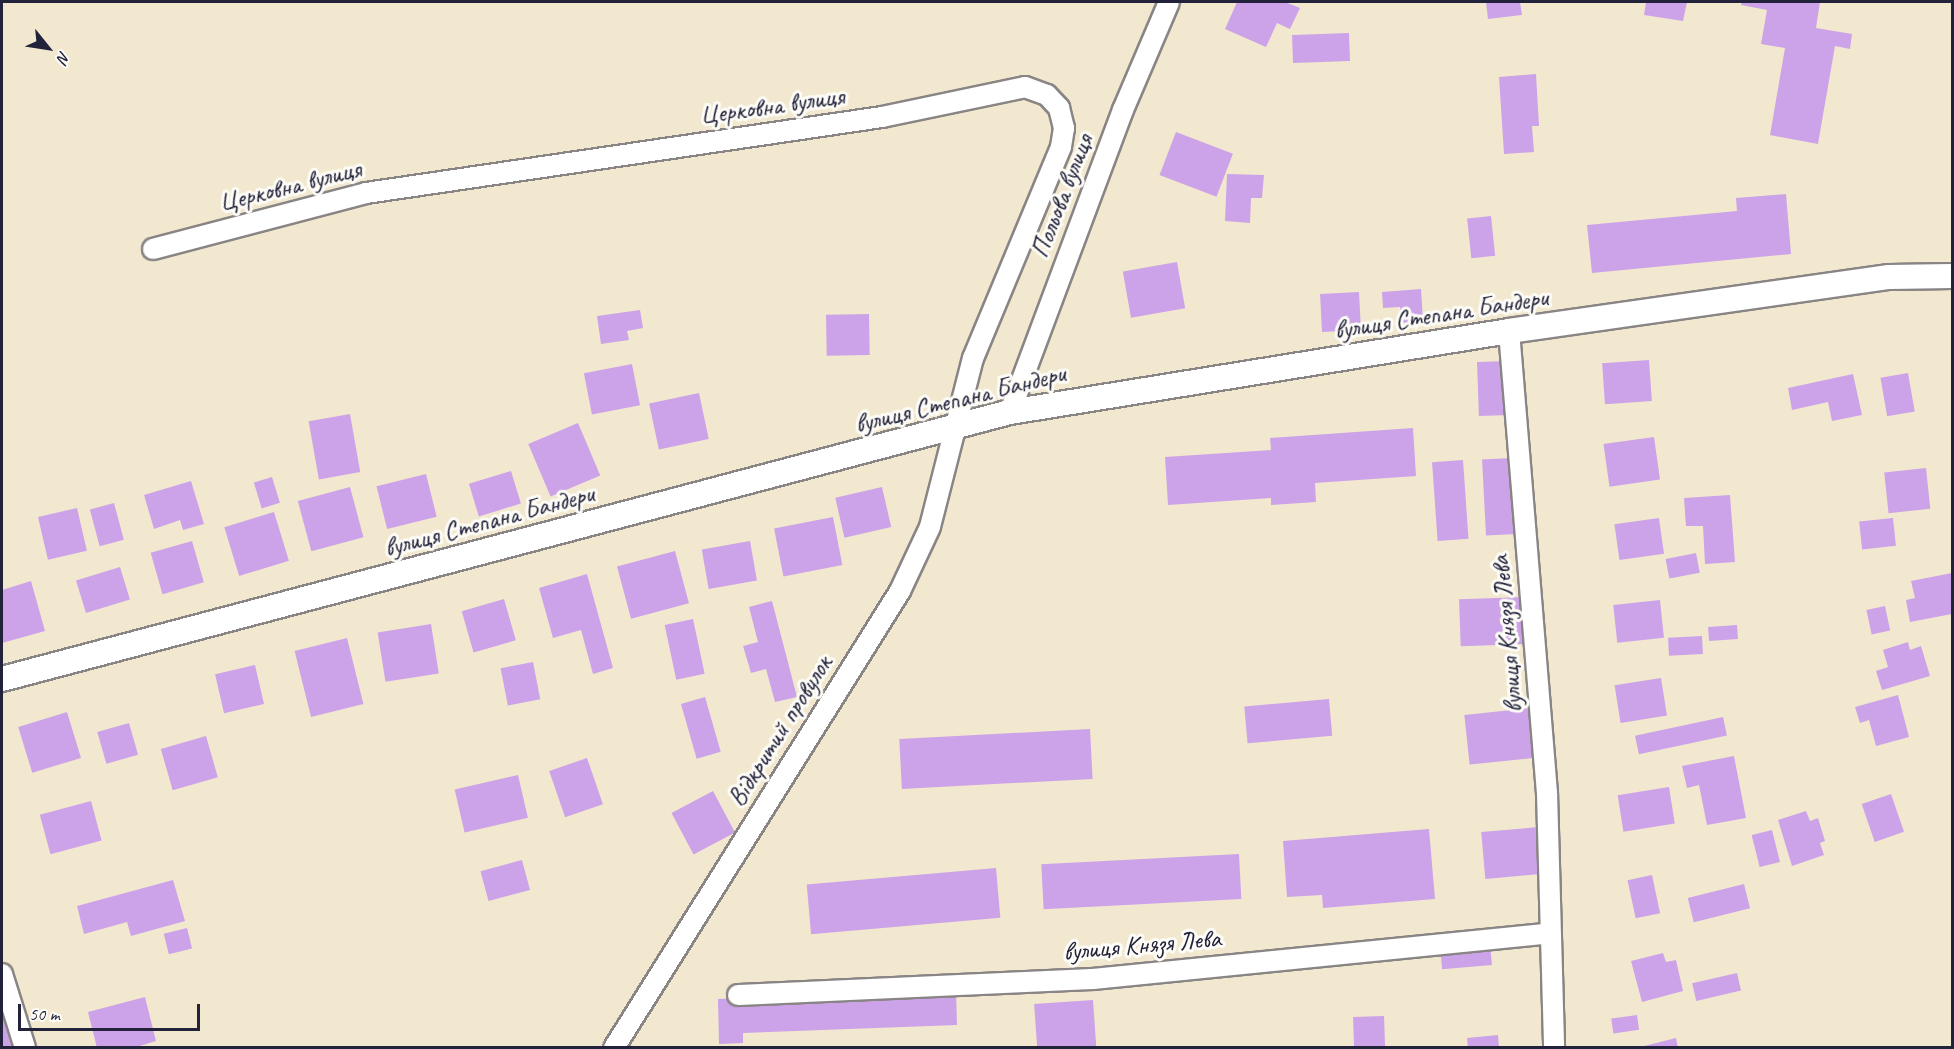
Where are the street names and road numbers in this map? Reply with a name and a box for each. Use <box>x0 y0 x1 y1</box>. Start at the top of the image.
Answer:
street label: Церковна вулиця <box>698 80 846 132</box>
street label: Польова вулиця <box>1024 130 1100 262</box>
street label: Церковна вулиця <box>216 153 364 219</box>
street label: вулиця Степана Бандери <box>1332 282 1550 346</box>
street label: вулиця Степана Бандери <box>852 358 1068 440</box>
street label: вулиця Степана Бандери <box>381 478 597 564</box>
street label: вулиця Князя Лева <box>1485 554 1529 714</box>
street label: Відкритий провулок <box>721 650 839 812</box>
street label: вулиця Князя Лева <box>1062 923 1222 967</box>

